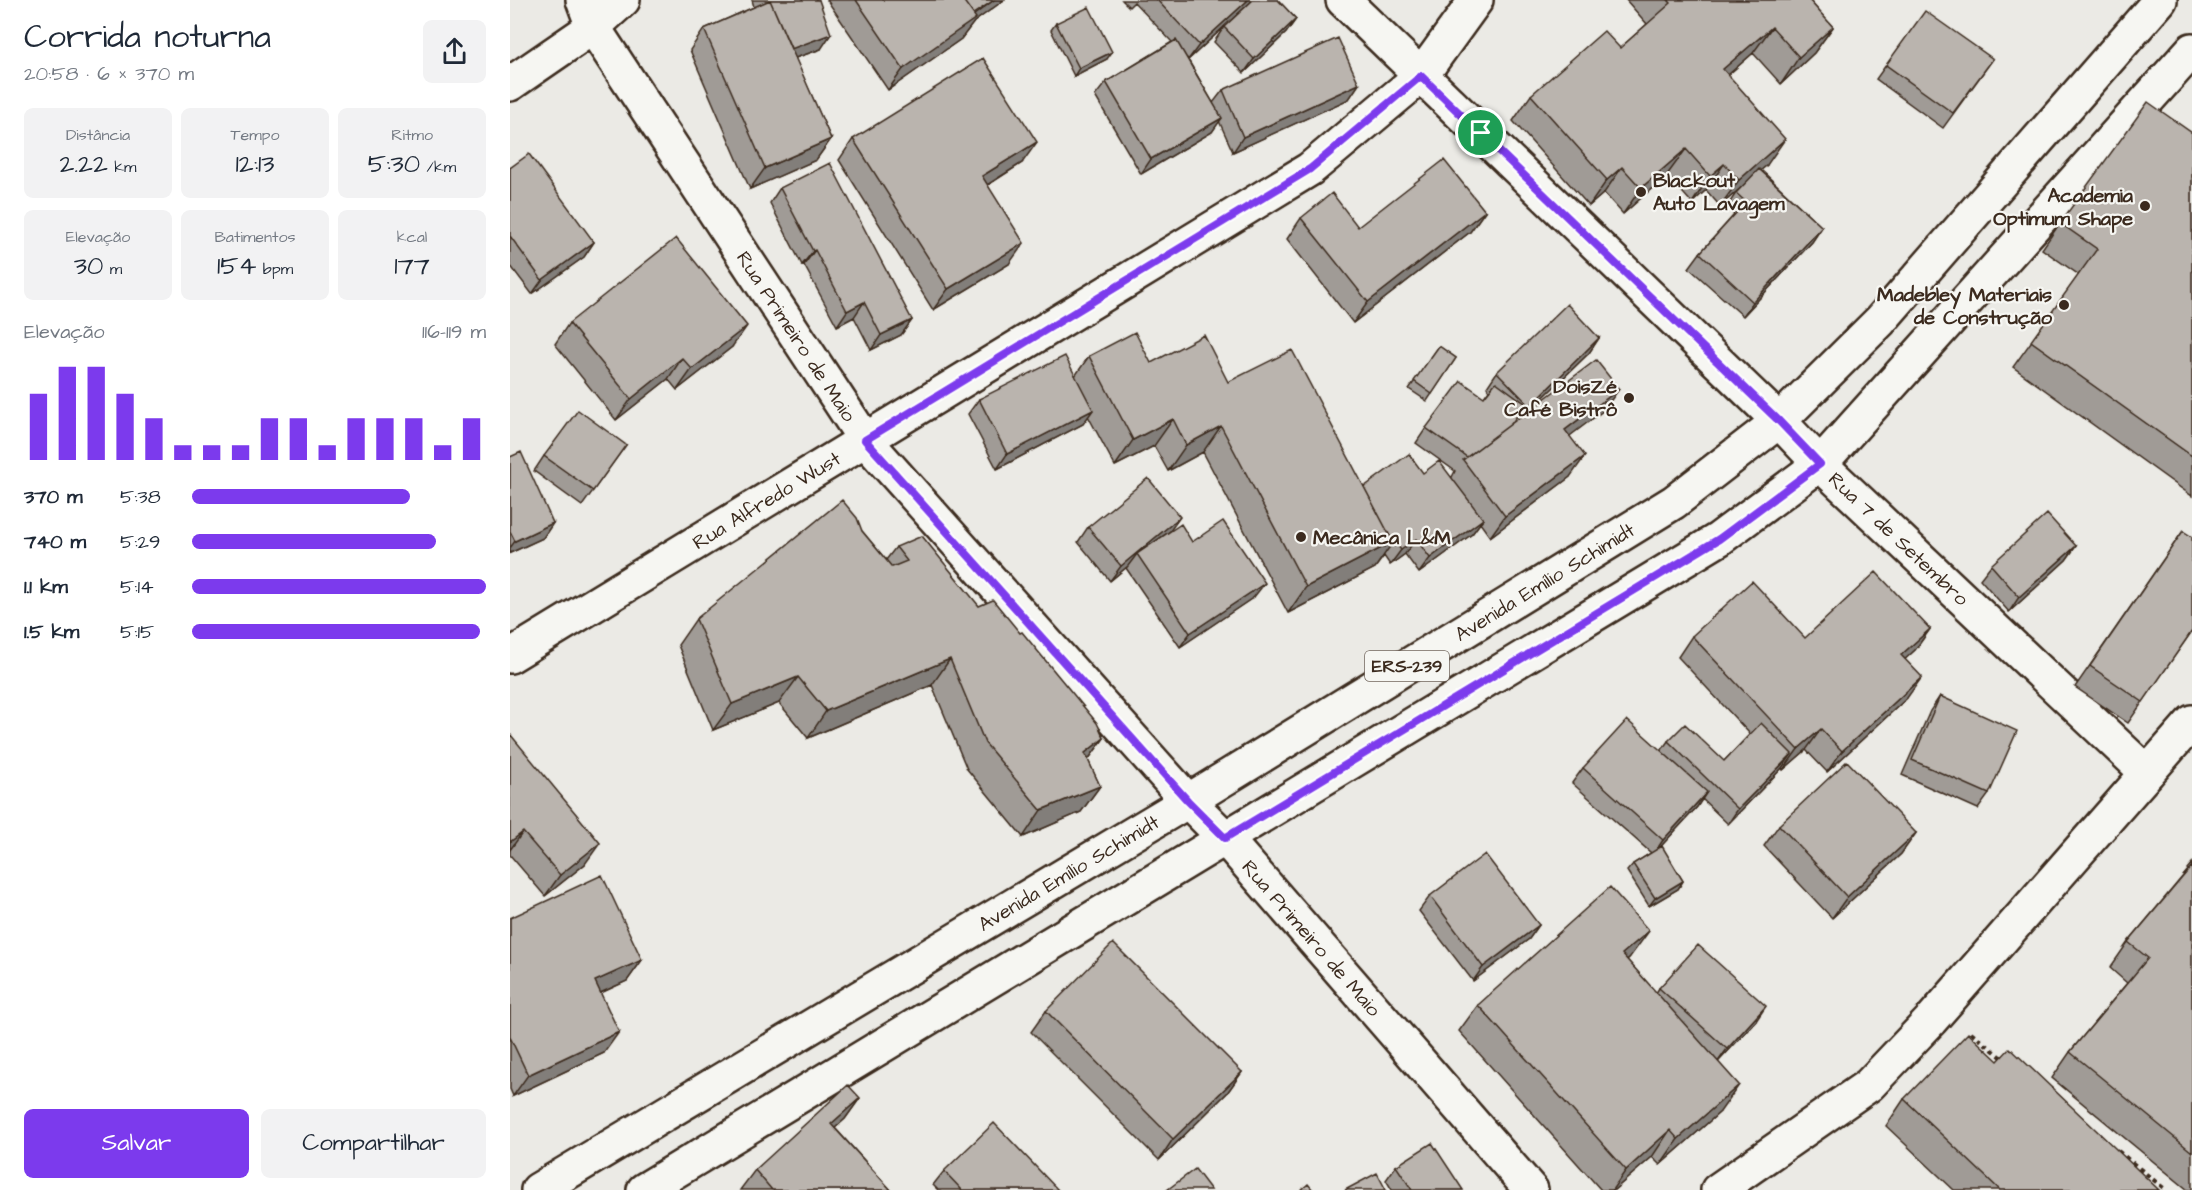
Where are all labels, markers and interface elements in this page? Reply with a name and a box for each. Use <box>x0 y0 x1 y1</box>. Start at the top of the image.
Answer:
text: Corrida noturna <box>24 14 271 60</box>
button: share <box>423 20 486 83</box>
text: 20:58 · 6 × 370 m <box>24 60 194 88</box>
pin <box>1455 107 1506 158</box>
icon: arrive <box>1464 116 1497 149</box>
text: Distância <box>66 124 130 146</box>
text: Tempo <box>231 124 279 146</box>
text: Ritmo <box>391 124 433 146</box>
text: 2.22 <box>60 146 108 182</box>
text: 12:13 <box>235 146 275 182</box>
text: 5:30 <box>368 146 420 182</box>
text: km <box>108 156 136 178</box>
text: /km <box>420 156 456 178</box>
place label: Blackout Auto Lavagem <box>1653 167 1785 219</box>
place label: Academia Optimum Shape <box>1993 182 2134 233</box>
marker: Blackout Auto Lavagem <box>1634 185 1648 199</box>
marker: Academia Optimum Shape <box>2138 199 2152 213</box>
text: Elevação <box>66 226 130 248</box>
text: Batimentos <box>214 226 296 248</box>
text: kcal <box>397 226 427 248</box>
street label: Rua Primeiro de Maio <box>729 246 862 428</box>
text: 30 <box>74 248 103 284</box>
text: 154 <box>217 248 256 284</box>
text: 177 <box>394 248 430 284</box>
text: m <box>103 258 122 280</box>
text: bpm <box>256 258 293 280</box>
place label: Madebley Materiais de Construção <box>1877 281 2053 332</box>
marker: Madebley Materiais de Construção <box>2057 298 2071 312</box>
text: Elevação <box>24 318 104 346</box>
text: 116–119 m <box>422 318 486 346</box>
place label: DoisZé Café Bistrô <box>1504 373 1618 424</box>
marker: DoisZé Café Bistrô <box>1622 391 1636 405</box>
street label: Rua Alfredo Wust <box>687 445 846 557</box>
street label: Rua 7 de Setembro <box>1822 466 1975 613</box>
text: 370 m <box>24 483 83 511</box>
text: 5:38 <box>120 483 161 511</box>
street label: Avenida Emílio Schimidt <box>1450 516 1640 649</box>
place label: Mecânica L&M <box>1313 524 1451 552</box>
text: 740 m <box>24 528 86 556</box>
text: 5:29 <box>120 528 160 556</box>
marker: Mecânica L&M <box>1294 530 1308 544</box>
text: 1.1 km <box>24 573 68 601</box>
text: 5:14 <box>120 573 154 601</box>
text: 1.5 km <box>24 618 79 646</box>
text: 5:15 <box>120 618 154 646</box>
road number: ERS-239 <box>1365 651 1449 681</box>
street label: Avenida Emílio Schimidt <box>973 808 1165 939</box>
street label: Rua Primeiro de Maio <box>1235 854 1387 1023</box>
button: Salvar <box>24 1109 249 1178</box>
button: Compartilhar <box>261 1109 486 1178</box>

